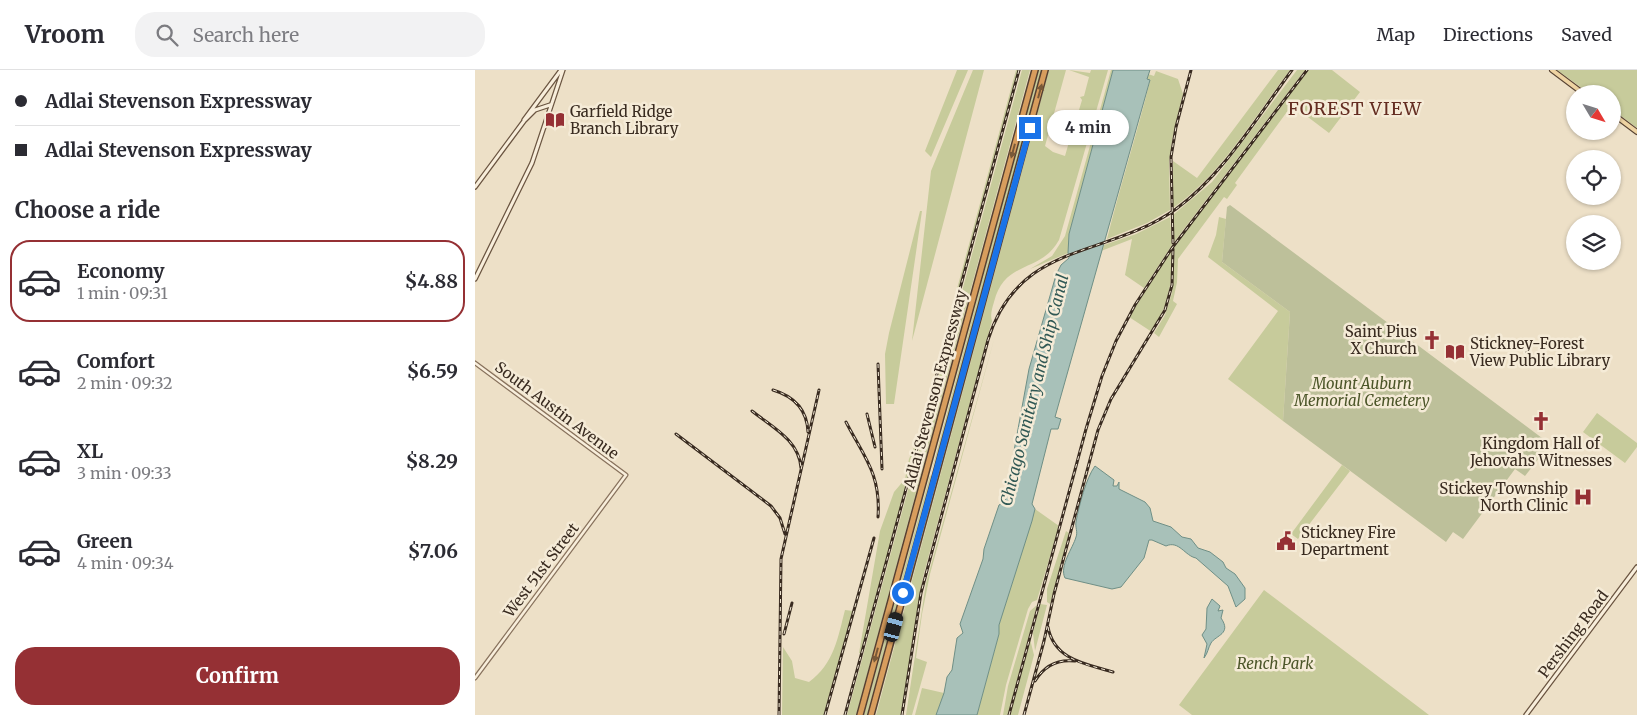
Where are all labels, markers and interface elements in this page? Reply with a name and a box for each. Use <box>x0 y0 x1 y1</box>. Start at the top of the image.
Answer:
search box <box>135 12 485 57</box>
text: Vroom <box>25 19 105 50</box>
icon: search <box>153 21 181 49</box>
text: Search here <box>193 23 299 47</box>
text: Map <box>1377 23 1415 46</box>
text: Directions <box>1443 23 1533 46</box>
text: Saved <box>1561 23 1612 46</box>
one-way arrow <box>1036 83 1044 98</box>
north arrow <box>1566 85 1621 140</box>
map controls <box>1566 85 1621 270</box>
text: Adlai Stevenson Expressway <box>45 89 312 113</box>
district label: FOREST VIEW <box>1288 97 1422 120</box>
place label: Garfield Ridge Branch Library <box>570 102 679 138</box>
library icon: Garfield Ridge Branch Library <box>544 109 566 131</box>
callout: 4 min <box>1047 110 1130 146</box>
route end <box>1019 117 1041 139</box>
text: 4 min <box>1065 117 1111 137</box>
text: Adlai Stevenson Expressway <box>45 138 312 162</box>
one-way arrow <box>1008 143 1016 158</box>
button: locate <box>1566 150 1621 205</box>
text: Choose a ride <box>15 196 160 224</box>
button: layers <box>1566 215 1621 270</box>
icon: car <box>17 259 62 304</box>
text: Economy <box>77 259 165 283</box>
text: $4.88 <box>405 269 458 293</box>
water label: Chicago Sanitary and Ship Canal <box>996 272 1073 508</box>
text: 1 min · 09:31 <box>77 283 168 303</box>
street label: Adlai Stevenson Expressway <box>899 287 971 491</box>
place label: Saint Pius X Church <box>1345 322 1417 358</box>
church icon: Saint Pius X Church <box>1421 329 1443 351</box>
place label: Stickney-Forest View Public Library <box>1469 334 1611 370</box>
library icon: Stickney-Forest View Public Library <box>1444 341 1466 363</box>
icon: car <box>17 349 62 394</box>
text: Comfort <box>77 349 155 373</box>
street label: South Austin Avenue <box>491 357 623 463</box>
text: $6.59 <box>407 359 458 383</box>
text: 2 min · 09:32 <box>77 373 173 393</box>
park label: Mount Auburn Memorial Cemetery <box>1293 374 1430 410</box>
church icon: Kingdom Hall of Jehovahs Witnesses <box>1530 410 1552 432</box>
place label: Kingdom Hall of Jehovahs Witnesses <box>1469 434 1612 470</box>
icon: car <box>17 439 62 484</box>
text: XL <box>77 439 103 463</box>
text: $8.29 <box>406 449 458 473</box>
text: 3 min · 09:33 <box>77 463 172 483</box>
place label: Stickey Township North Clinic <box>1439 479 1568 515</box>
hospital icon: Stickey Township North Clinic <box>1572 486 1594 508</box>
street label: West 51st Street <box>499 519 583 622</box>
place label: Stickney Fire Department <box>1301 523 1396 559</box>
icon: car <box>17 529 62 574</box>
text: Green <box>77 529 133 553</box>
public building icon: Stickney Fire Department <box>1275 530 1297 552</box>
text: $7.06 <box>408 539 458 563</box>
text: 4 min · 09:34 <box>77 553 174 573</box>
route start <box>892 582 914 604</box>
street label: Pershing Road <box>1534 587 1612 681</box>
car <box>882 611 905 643</box>
button: Confirm <box>15 647 460 705</box>
one-way arrow <box>872 647 880 663</box>
park label: Rench Park <box>1237 654 1314 673</box>

